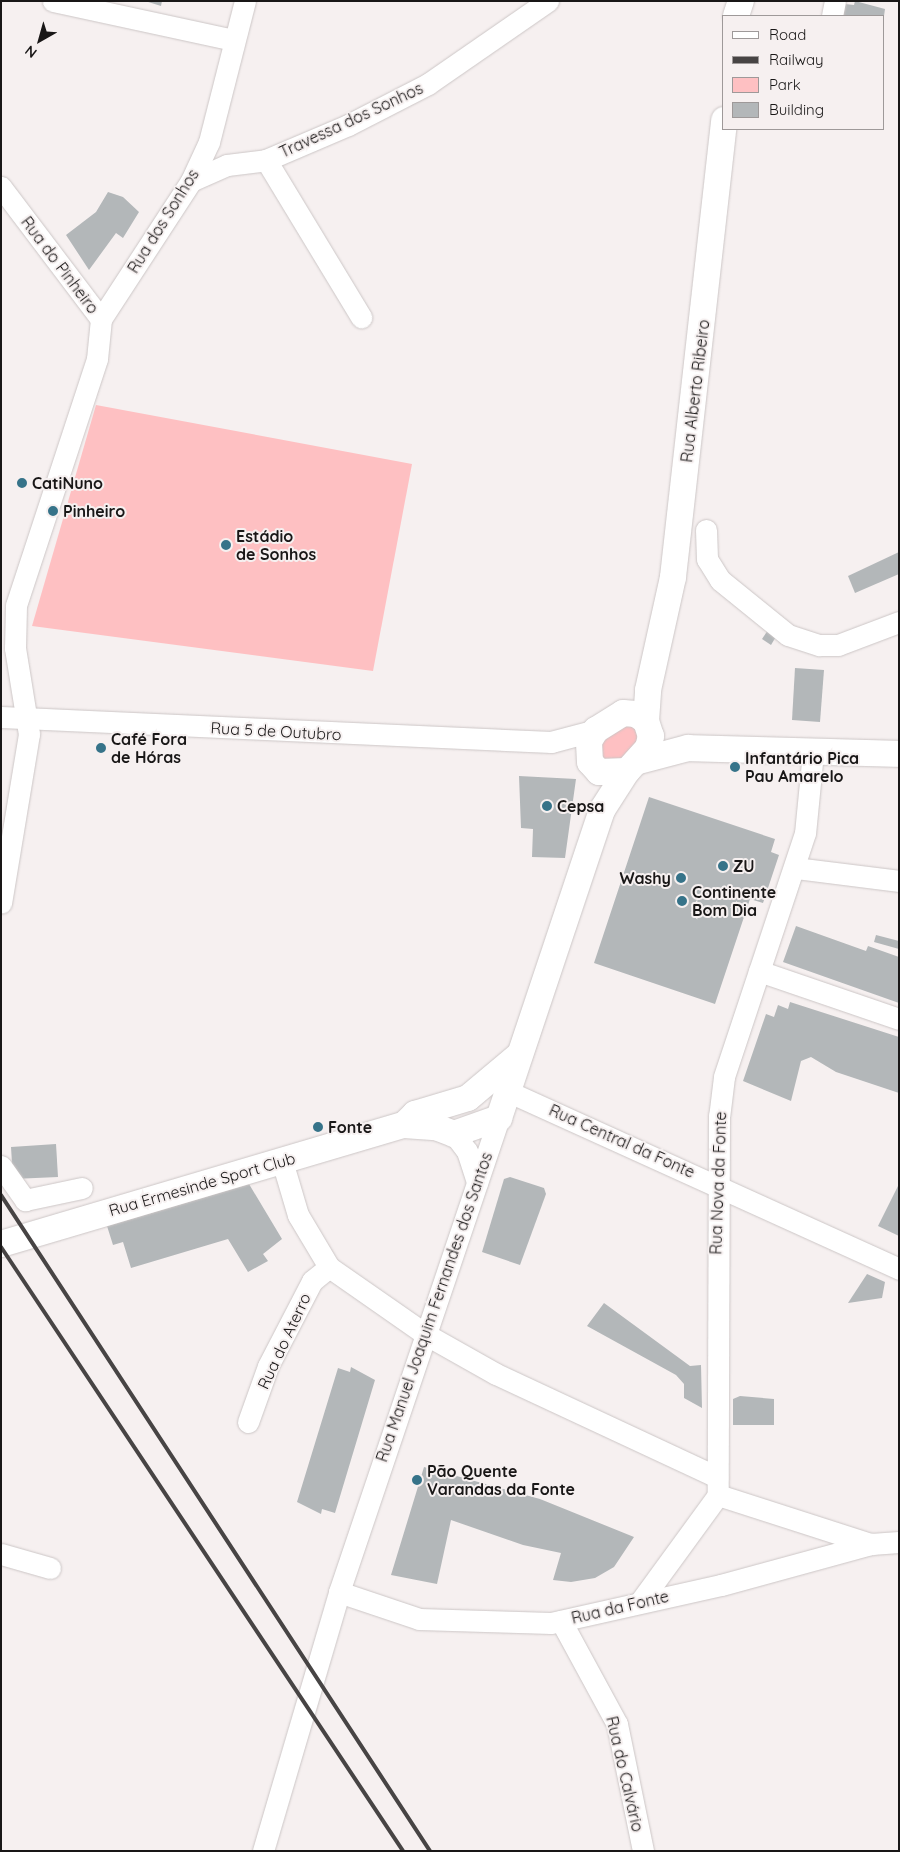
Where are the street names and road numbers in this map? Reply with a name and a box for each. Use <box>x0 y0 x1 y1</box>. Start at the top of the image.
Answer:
street label: Travessa dos Sonhos <box>276 78 426 162</box>
street label: Rua dos Sonhos <box>123 165 203 277</box>
street label: Rua do Pinheiro <box>17 213 103 317</box>
street label: Rua Alberto Ribeiro <box>677 318 713 464</box>
street label: Rua 5 de Outubro <box>210 718 342 744</box>
street label: Rua Central da Fonte <box>546 1100 698 1182</box>
street label: Rua Nova da Fonte <box>706 1111 730 1255</box>
street label: Rua Ermesinde Sport Club <box>107 1148 297 1220</box>
street label: Rua Manuel Joaquim Fernandes dos Santos <box>372 1150 496 1464</box>
street label: Rua do Aterro <box>253 1290 315 1392</box>
street label: Rua da Fonte <box>569 1586 671 1628</box>
street label: Rua do Calvário <box>602 1714 648 1834</box>

